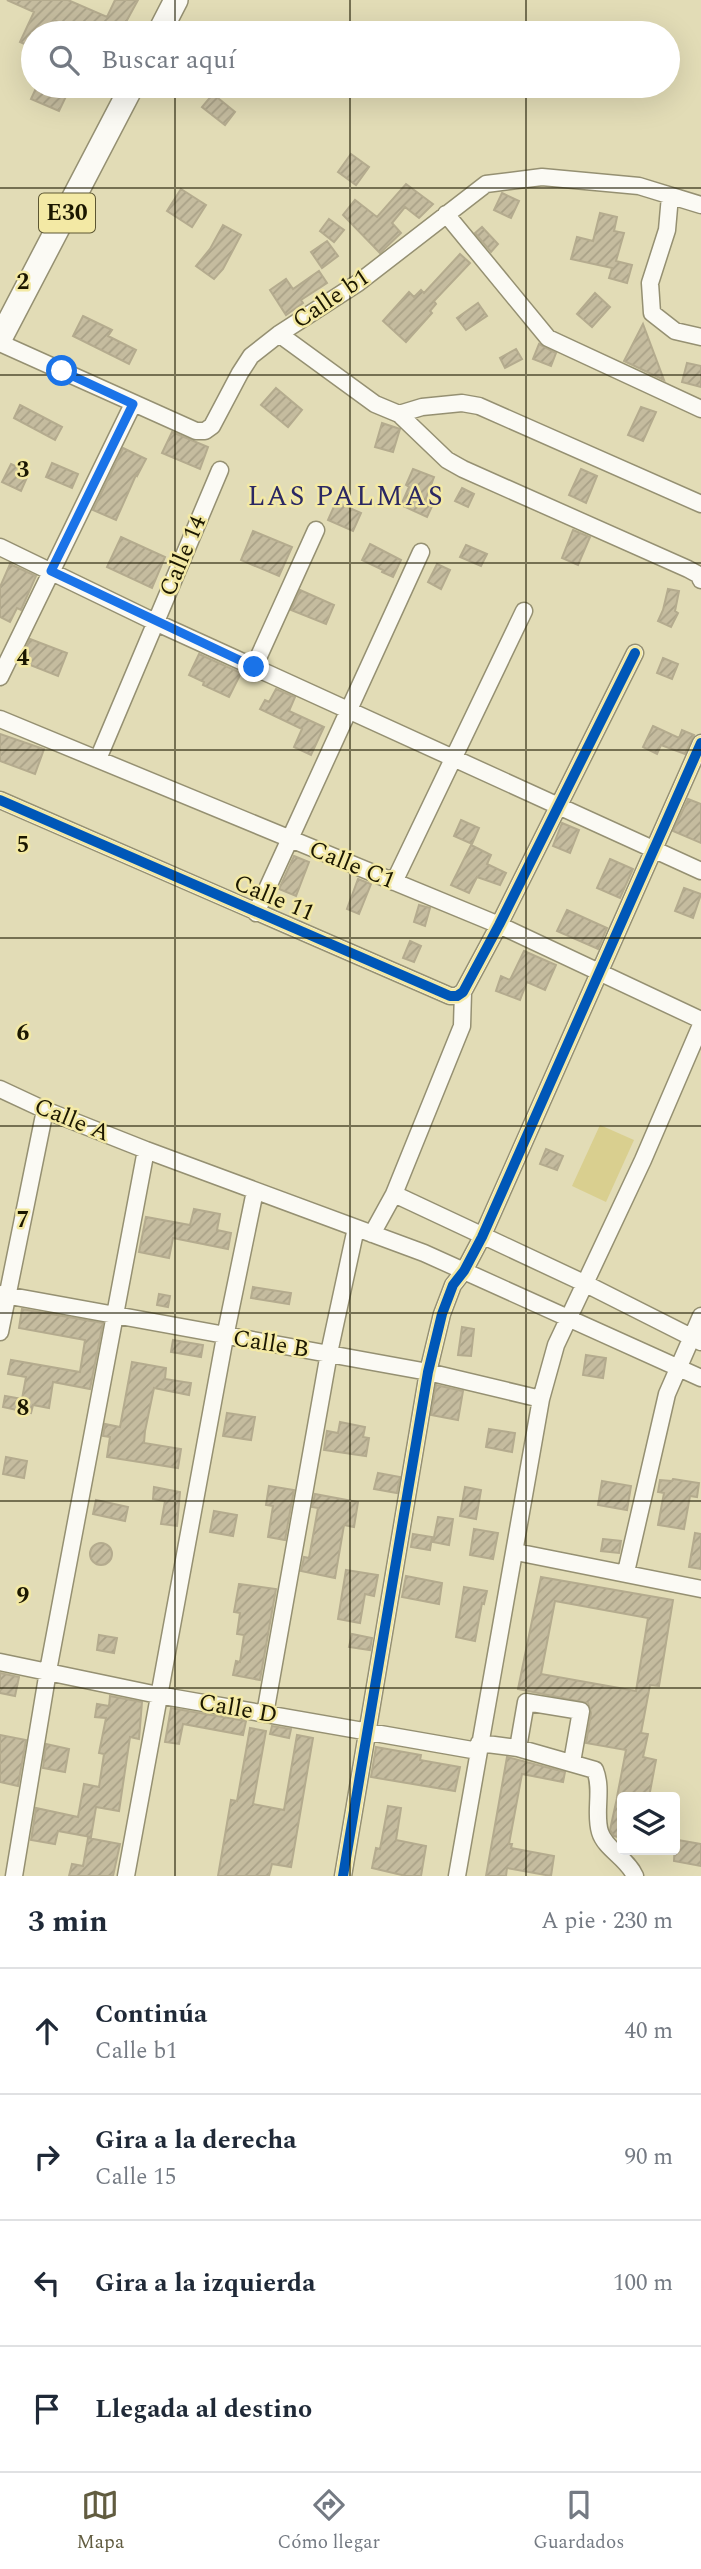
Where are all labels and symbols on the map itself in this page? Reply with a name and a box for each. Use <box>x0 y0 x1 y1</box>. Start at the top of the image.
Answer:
road number: E30 <box>39 194 95 232</box>
street label: Calle b1 <box>285 260 377 338</box>
text: 2 <box>17 265 30 300</box>
route start <box>46 355 77 386</box>
text: 3 <box>17 453 30 488</box>
district label: LAS PALMAS <box>247 475 445 518</box>
street label: Calle 14 <box>150 510 216 602</box>
text: 4 <box>17 641 30 676</box>
route end <box>238 651 269 682</box>
text: 5 <box>17 828 29 863</box>
street label: Calle C1 <box>303 831 401 899</box>
street label: Calle 11 <box>228 865 320 931</box>
text: 6 <box>17 1016 30 1051</box>
street label: Calle A <box>29 1089 115 1151</box>
text: 7 <box>17 1203 29 1238</box>
street label: Calle B <box>230 1320 312 1368</box>
text: 8 <box>17 1391 29 1426</box>
text: 9 <box>17 1579 30 1614</box>
street label: Calle D <box>196 1684 280 1734</box>

